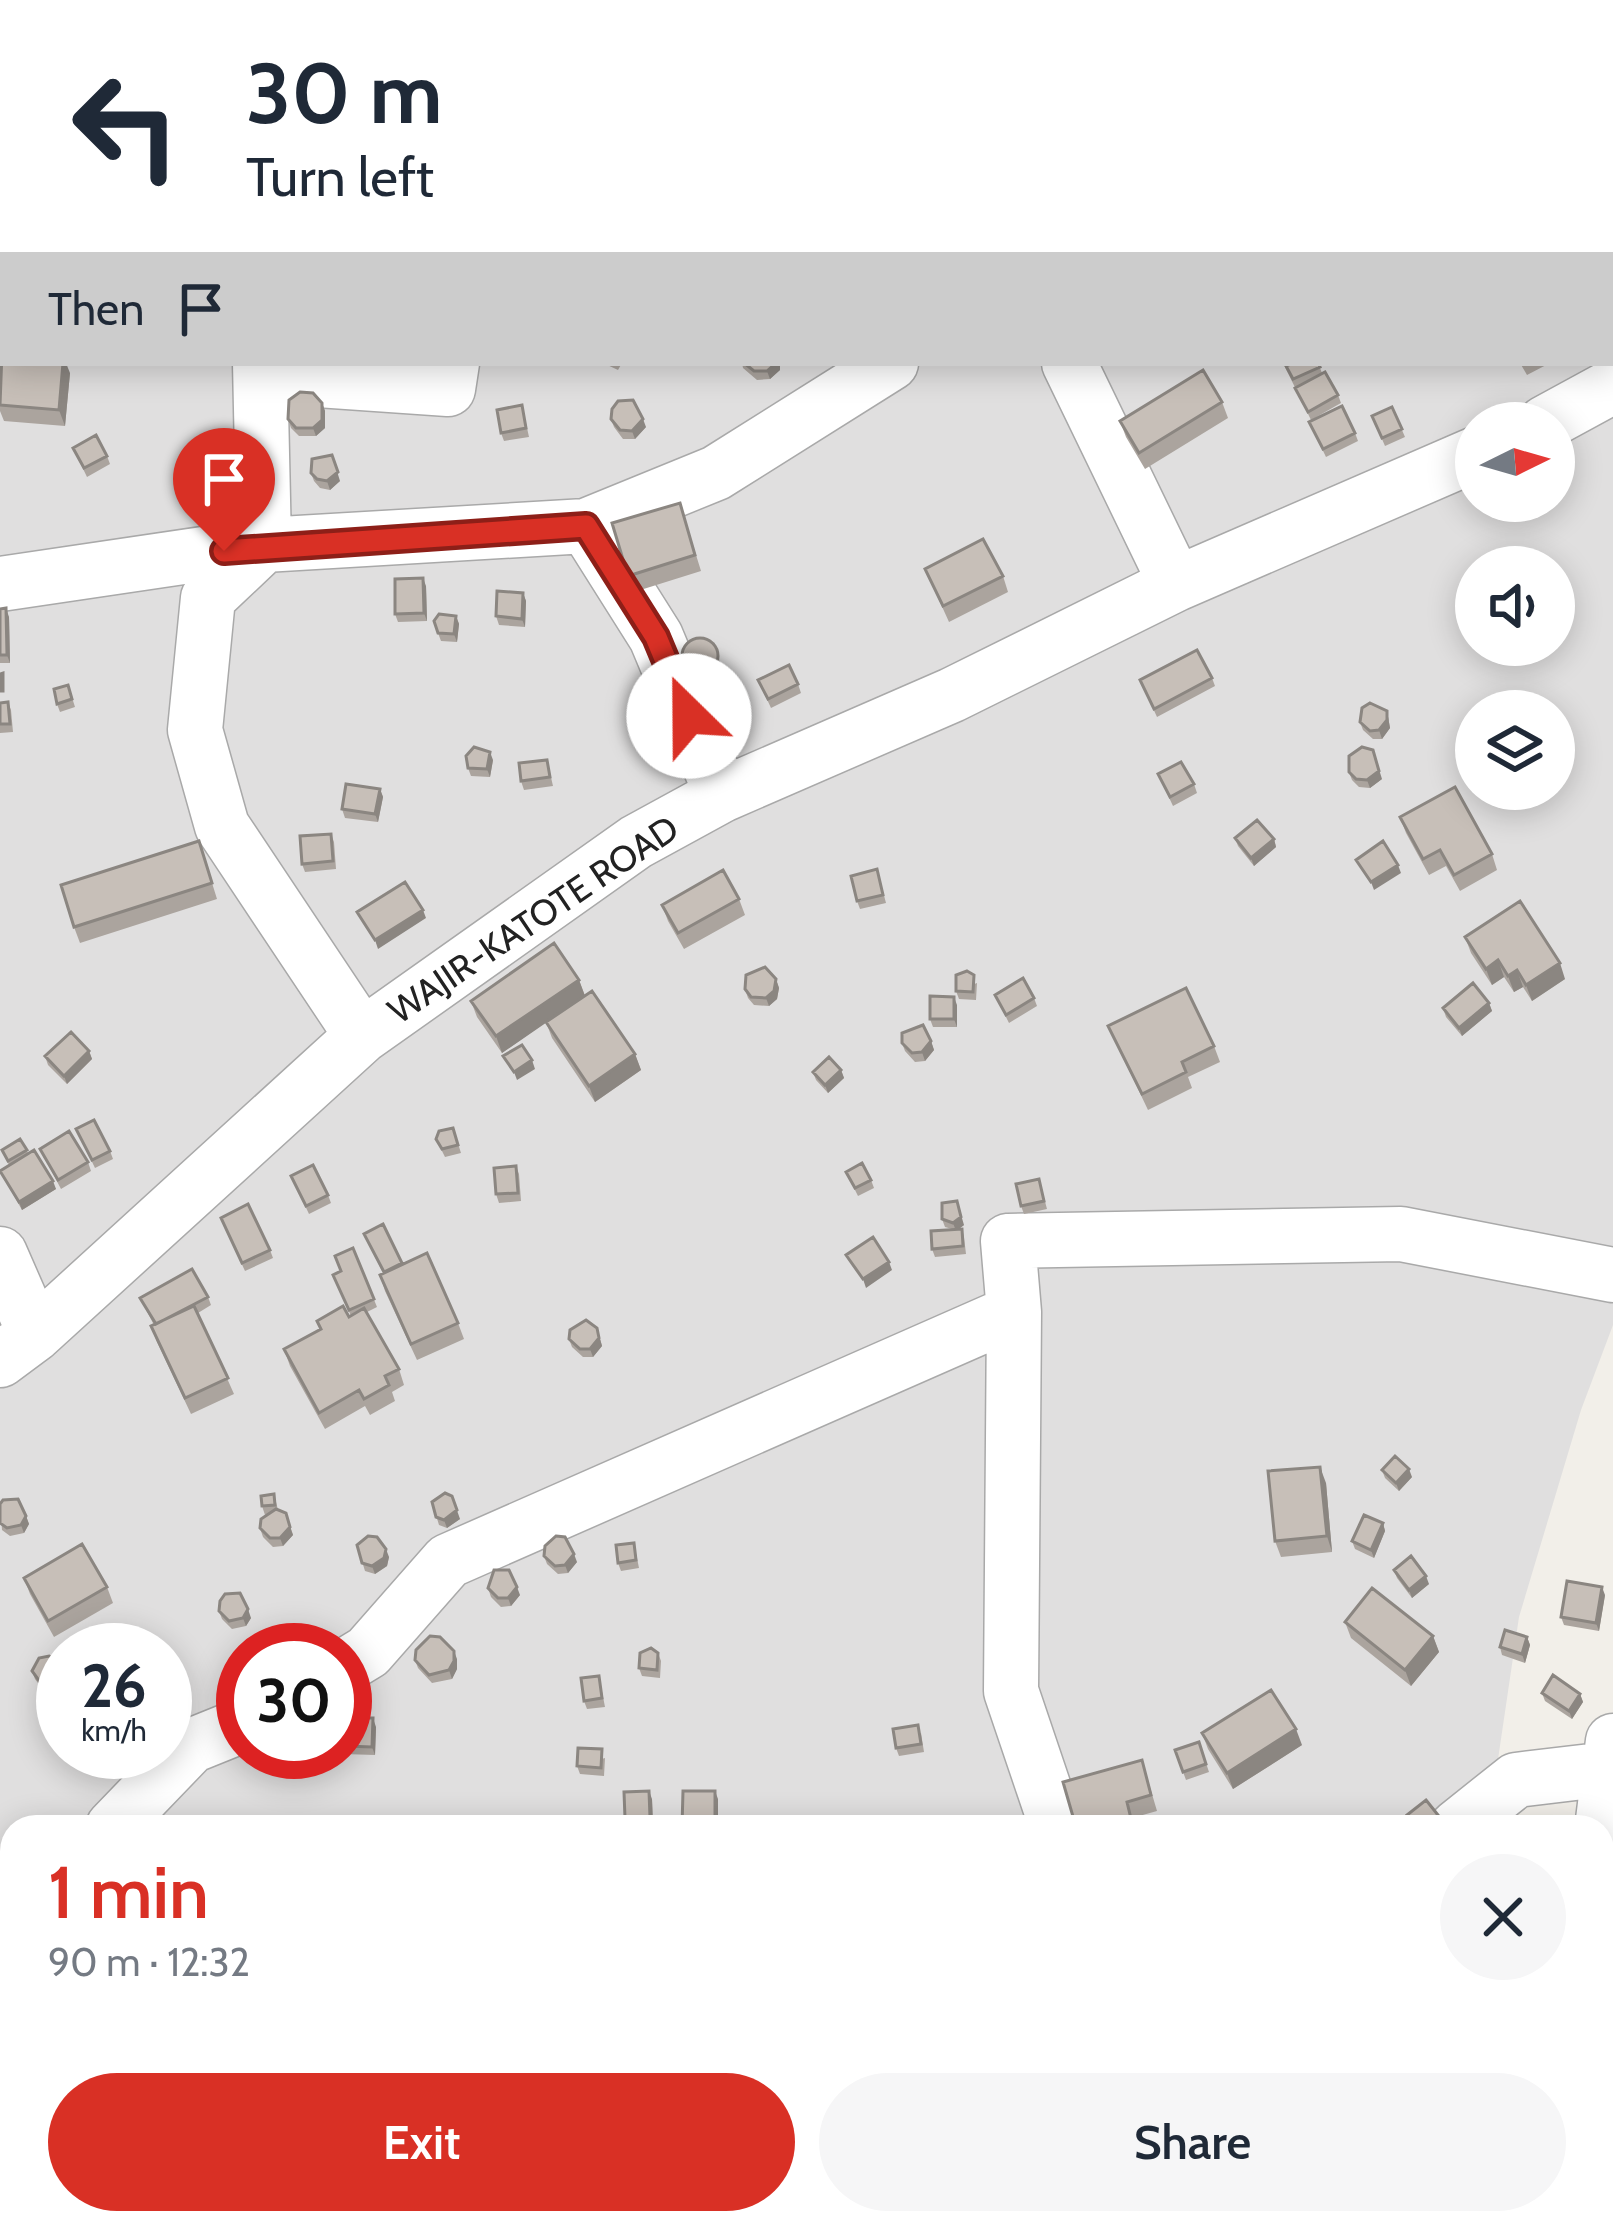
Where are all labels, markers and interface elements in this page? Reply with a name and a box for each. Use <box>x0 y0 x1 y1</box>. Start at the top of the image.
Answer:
text: 30 m <box>246 42 442 144</box>
icon: left <box>48 48 204 204</box>
text: Turn left <box>246 144 434 210</box>
icon: arrive <box>168 276 234 342</box>
text: Then <box>48 282 144 336</box>
north arrow <box>1455 402 1575 522</box>
map controls <box>1455 402 1575 810</box>
pin <box>173 428 275 551</box>
icon: arrive <box>191 446 257 512</box>
button: sound <box>1455 546 1575 666</box>
position arrow <box>626 653 752 779</box>
button: layers <box>1455 690 1575 810</box>
street label: WAJIR-KATOTE ROAD <box>379 806 687 1032</box>
speed limit sign: 30 <box>216 1623 372 1779</box>
text: 26 <box>81 1649 147 1722</box>
text: km/h <box>81 1712 147 1749</box>
text: 1 min <box>48 1849 209 1936</box>
button: close <box>1440 1854 1566 1980</box>
text: 90 m · 12:32 <box>48 1938 250 1986</box>
button: Exit <box>48 2073 795 2211</box>
button: Share <box>819 2073 1566 2211</box>

